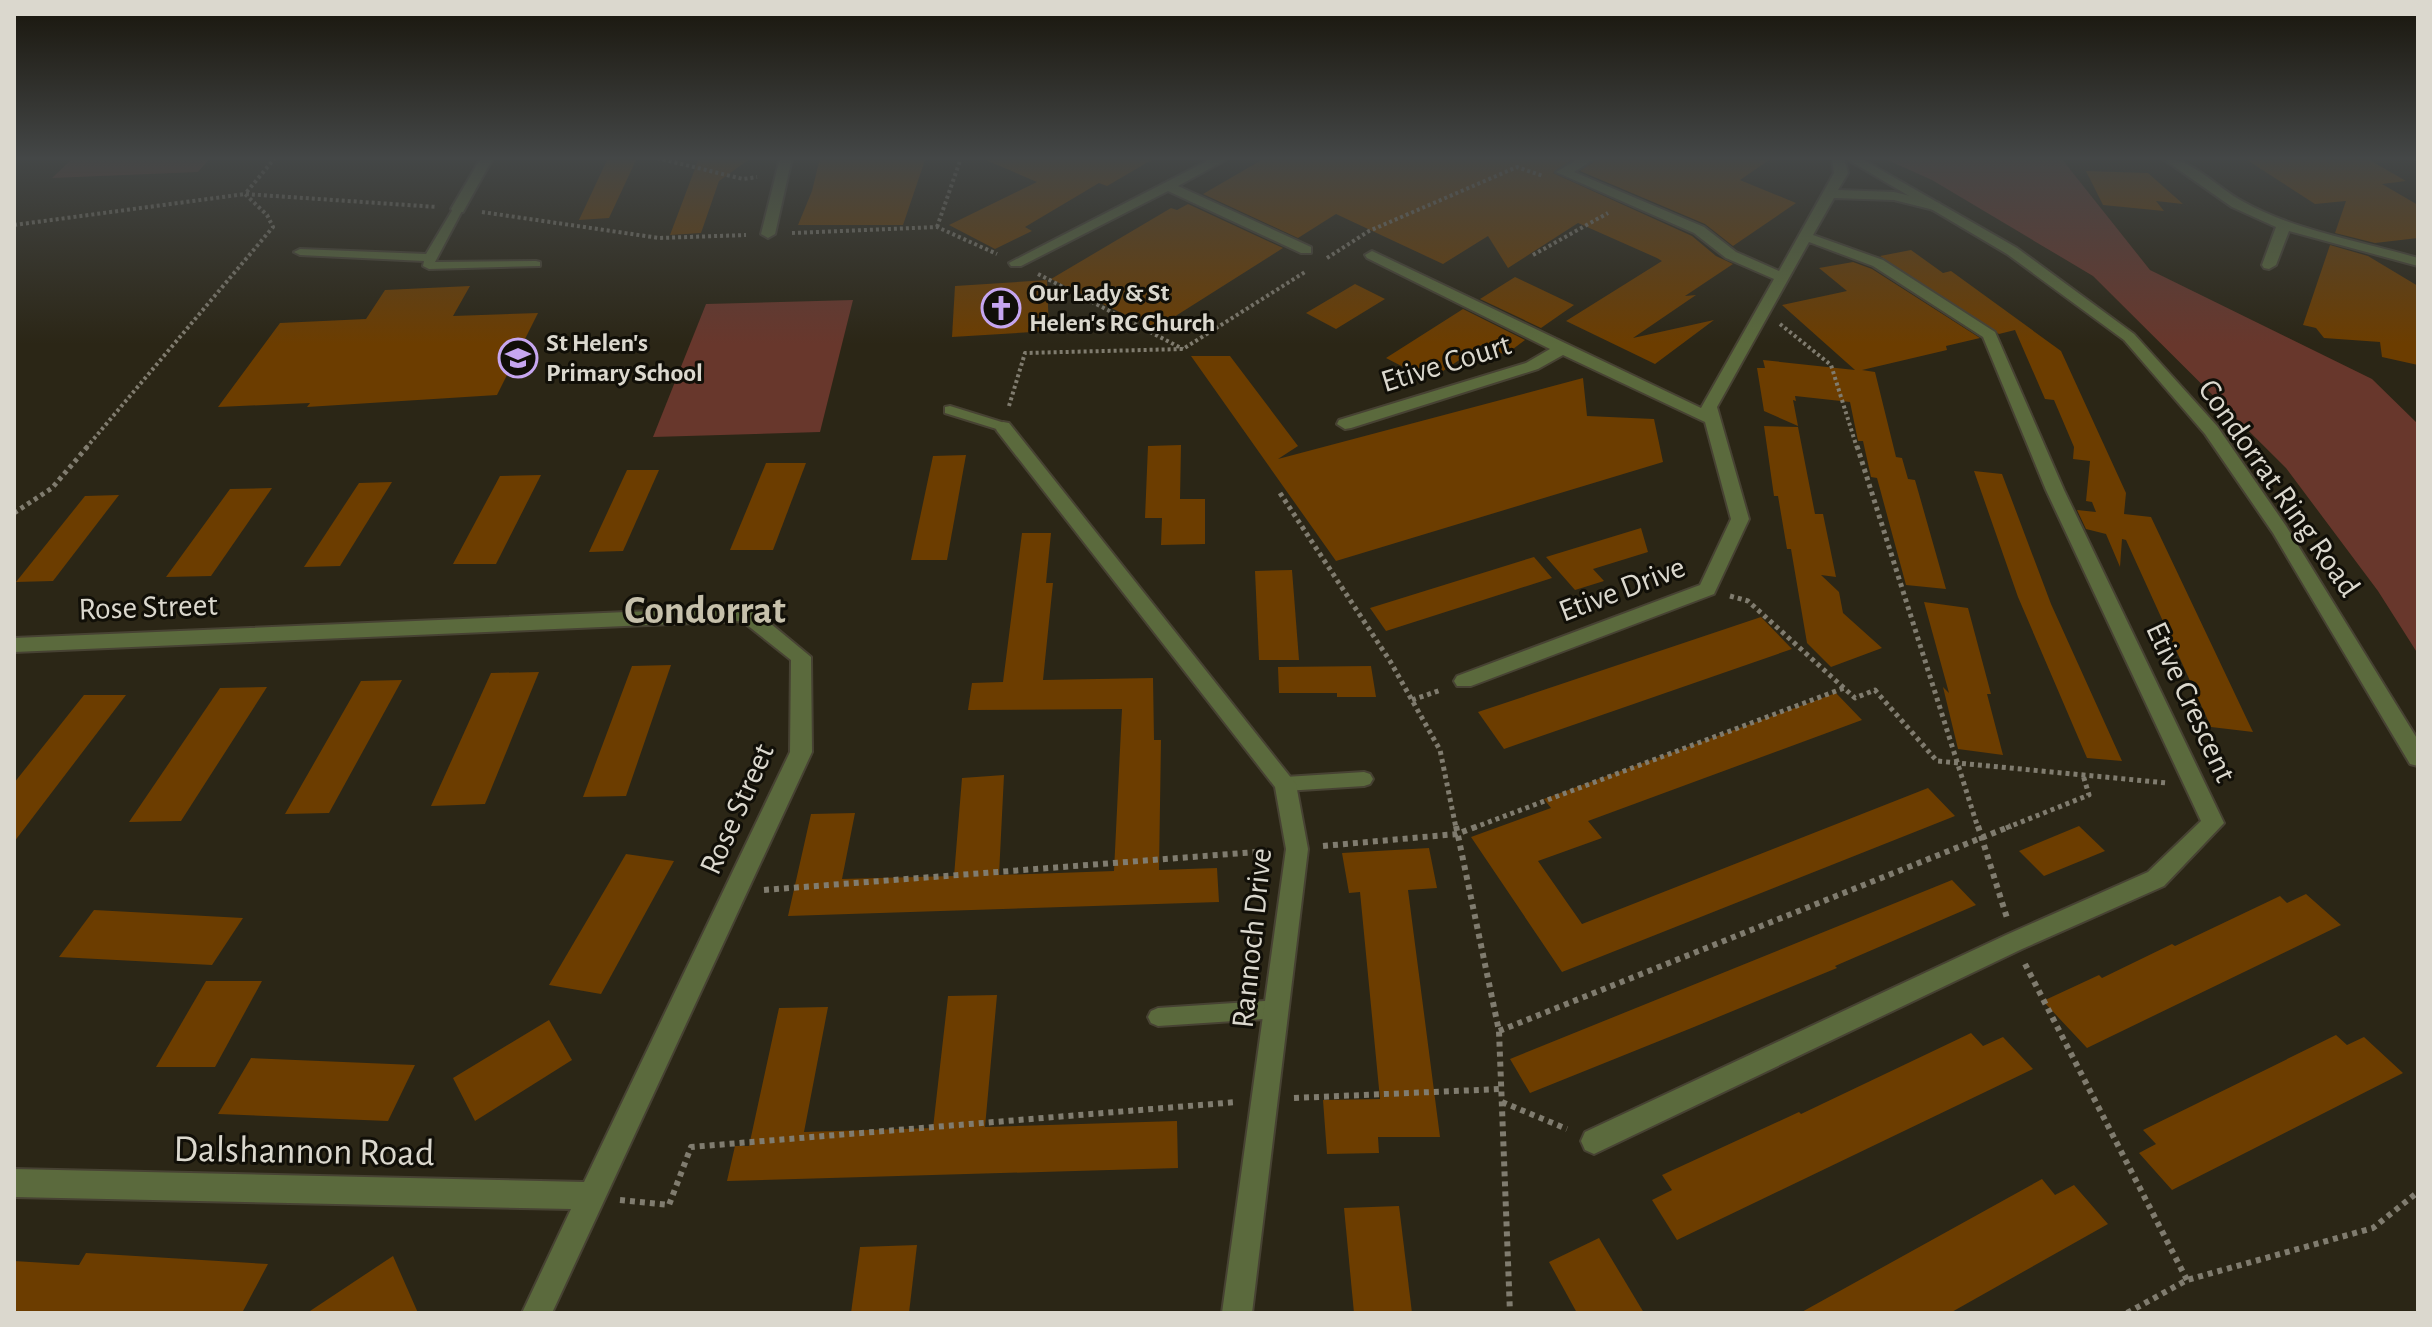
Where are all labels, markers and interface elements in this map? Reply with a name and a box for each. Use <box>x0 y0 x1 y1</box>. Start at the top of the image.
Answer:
place label: Our Lady & St Helen's RC Church <box>1029 280 1215 336</box>
church icon: Our Lady & St Helen's RC Church <box>980 287 1022 329</box>
street label: Etive Court <box>1377 328 1515 398</box>
place label: St Helen's Primary School <box>546 330 703 386</box>
school or university icon: St Helen's Primary School <box>497 337 539 379</box>
street label: Condorrat Ring Road <box>2192 374 2366 602</box>
street label: Etive Drive <box>1554 550 1690 628</box>
street label: Rose Street <box>78 589 218 625</box>
district label: Condorrat <box>624 591 786 631</box>
street label: Etive Crescent <box>2140 617 2242 787</box>
street label: Rose Street <box>694 739 780 879</box>
street label: Rannoch Drive <box>1227 846 1277 1030</box>
street label: Dalshannon Road <box>173 1131 435 1173</box>

